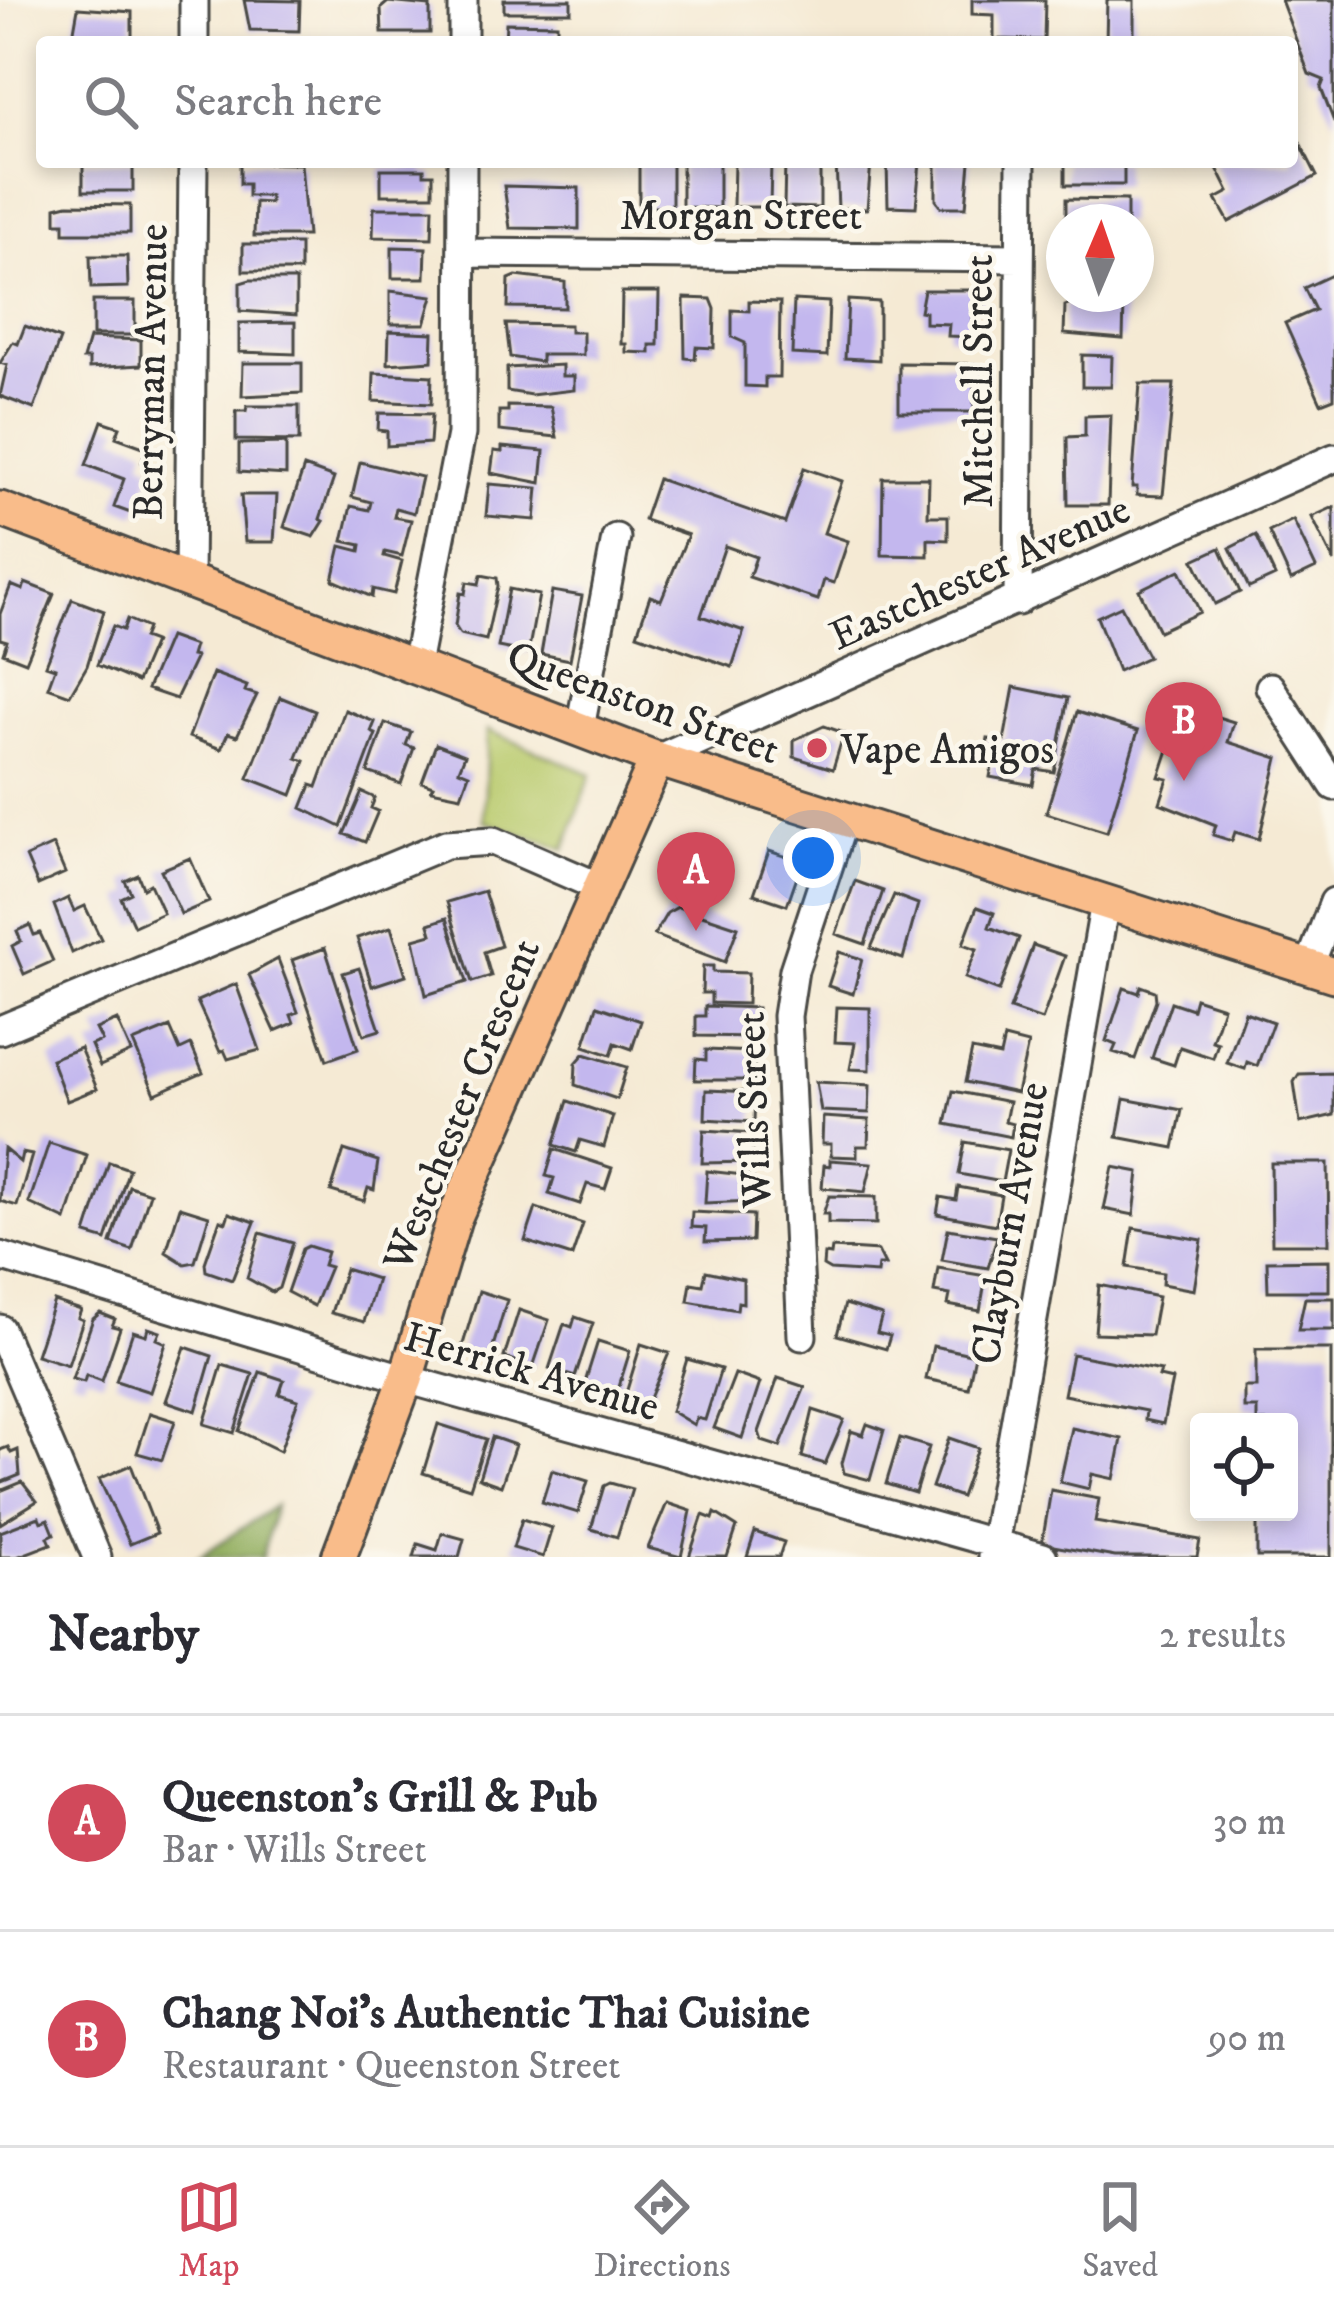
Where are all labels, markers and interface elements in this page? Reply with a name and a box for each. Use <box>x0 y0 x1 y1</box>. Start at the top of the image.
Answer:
search box <box>36 36 1298 168</box>
icon: search <box>78 69 144 135</box>
text: Search here <box>174 74 382 130</box>
street label: Morgan Street <box>620 191 862 243</box>
north arrow <box>1046 204 1154 312</box>
street label: Berryman Avenue <box>123 223 181 521</box>
street label: Mitchell Street <box>954 254 1006 508</box>
street label: Eastchester Avenue <box>822 484 1138 663</box>
street label: Queenston Street <box>500 630 786 777</box>
pin: B <box>1145 682 1223 781</box>
place label: Vape Amigos <box>840 725 1054 777</box>
marker: Vape Amigos <box>804 735 830 761</box>
your location <box>783 828 843 888</box>
pin: A <box>657 832 735 931</box>
street label: Westchester Crescent <box>372 931 553 1280</box>
street label: Wills Street <box>726 1011 784 1210</box>
street label: Clayburn Avenue <box>961 1078 1061 1369</box>
street label: Herrick Avenue <box>398 1312 665 1434</box>
map controls <box>1190 1413 1298 1521</box>
button: locate <box>1190 1413 1298 1521</box>
text: Nearby <box>48 1603 199 1667</box>
text: 2 results <box>1159 1611 1286 1660</box>
text: Queenston's Grill & Pub <box>162 1770 598 1826</box>
text: A <box>75 1798 99 1847</box>
text: 30 m <box>1213 1798 1286 1847</box>
text: Bar · Wills Street <box>162 1826 427 1875</box>
text: Chang Noi's Authentic Thai Cuisine <box>162 1986 810 2042</box>
text: B <box>75 2014 99 2063</box>
text: 90 m <box>1208 2014 1286 2063</box>
text: Restaurant · Queenston Street <box>162 2042 621 2091</box>
tab: Map <box>176 2174 242 2287</box>
tab: Directions <box>594 2174 730 2287</box>
tab: Saved <box>1082 2174 1158 2287</box>

